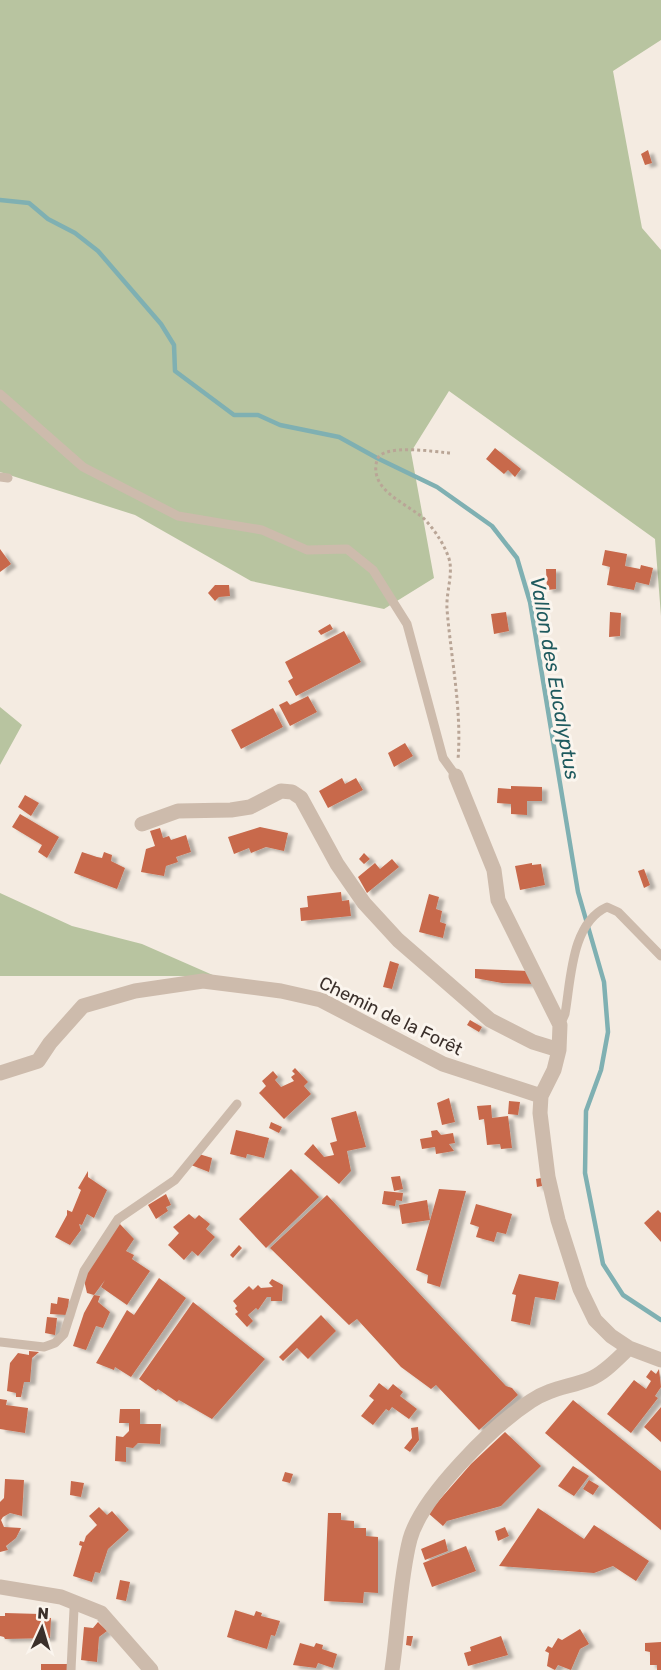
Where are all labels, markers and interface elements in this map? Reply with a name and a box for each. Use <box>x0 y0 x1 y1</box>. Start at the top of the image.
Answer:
water label: Vallon des Eucalyptus <box>525 575 585 781</box>
street label: Chemin de la Forêt <box>316 972 466 1060</box>
north arrow <box>12 1598 72 1658</box>
text: N <box>37 1604 49 1623</box>

